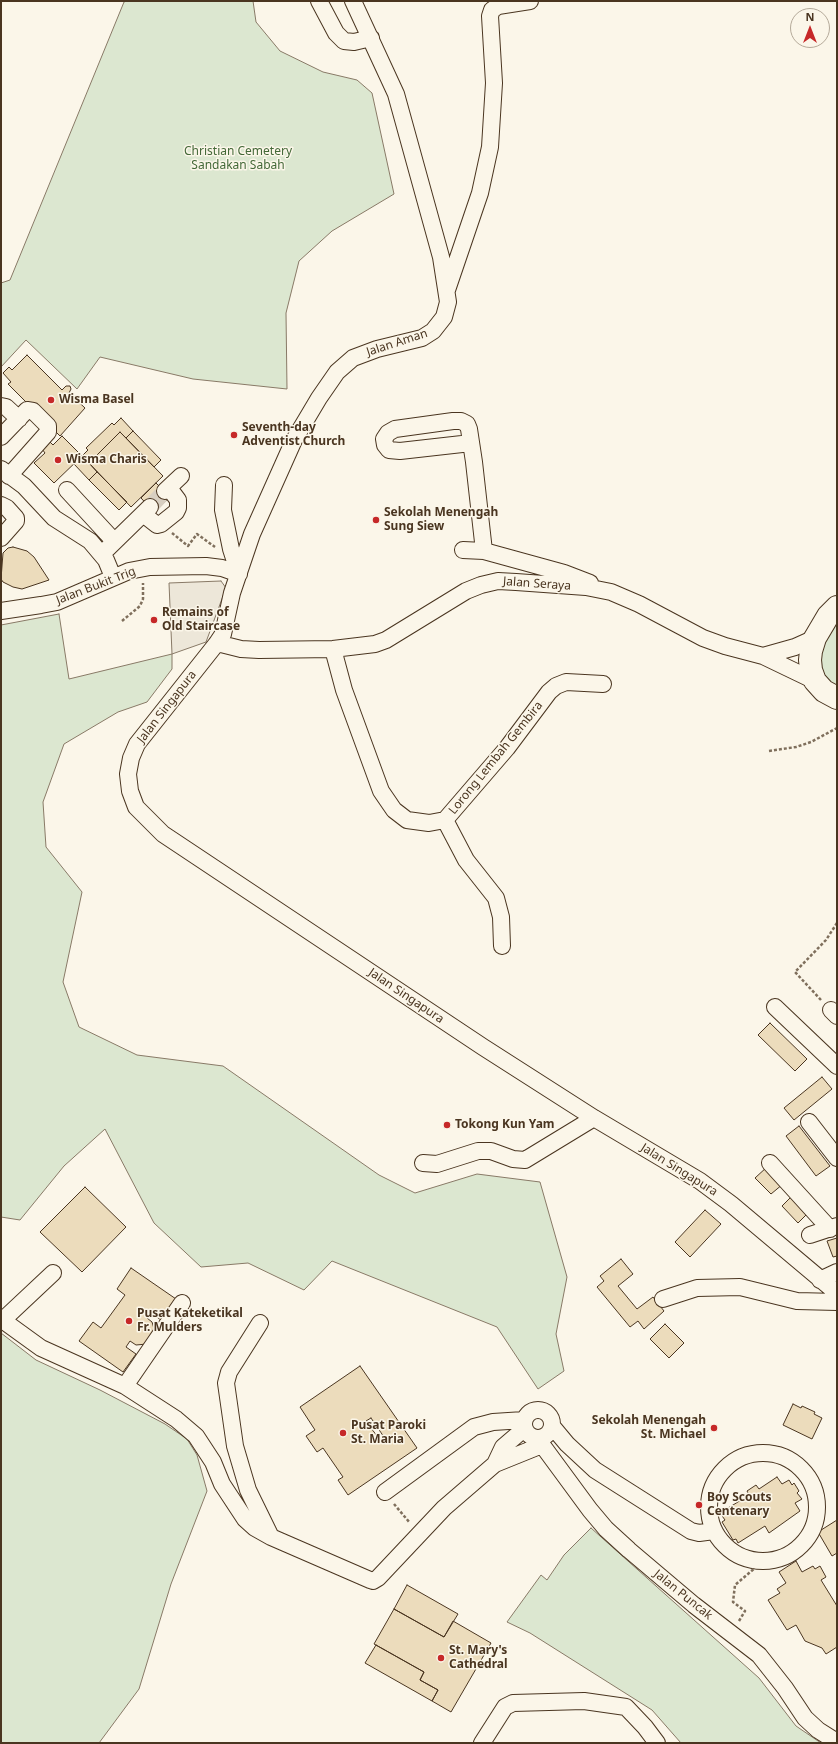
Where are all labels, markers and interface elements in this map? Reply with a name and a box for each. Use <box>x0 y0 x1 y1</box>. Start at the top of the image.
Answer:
north arrow <box>790 8 830 48</box>
text: N <box>806 9 814 24</box>
park label: Christian Cemetery Sandakan Sabah <box>184 145 292 173</box>
street label: Jalan Aman <box>365 326 429 360</box>
place label: Wisma Basel <box>59 393 134 407</box>
marker: Wisma Basel <box>46 395 56 405</box>
place label: Seventh-day Adventist Church <box>242 421 345 449</box>
marker: Seventh-day Adventist Church <box>229 430 239 440</box>
place label: Wisma Charis <box>66 453 147 467</box>
marker: Wisma Charis <box>53 455 63 465</box>
place label: Sekolah Menengah Sung Siew <box>384 506 498 534</box>
marker: Sekolah Menengah Sung Siew <box>371 515 381 525</box>
street label: Jalan Bukit Trig <box>54 564 138 608</box>
street label: Jalan Seraya <box>503 574 571 594</box>
place label: Remains of Old Staircase <box>162 606 240 634</box>
marker: Remains of Old Staircase <box>149 615 159 625</box>
street label: Jalan Singapura <box>134 668 200 746</box>
street label: Lorong Lembah Gembira <box>446 699 546 817</box>
street label: Jalan Singapura <box>366 965 446 1027</box>
place label: Tokong Kun Yam <box>455 1118 555 1132</box>
marker: Tokong Kun Yam <box>442 1120 452 1130</box>
street label: Jalan Singapura <box>638 1141 720 1199</box>
place label: Pusat Kateketikal Fr. Mulders <box>137 1307 243 1335</box>
marker: Pusat Kateketikal Fr. Mulders <box>124 1316 134 1326</box>
place label: Sekolah Menengah St. Michael <box>592 1414 706 1442</box>
place label: Pusat Paroki St. Maria <box>351 1419 426 1447</box>
marker: Sekolah Menengah St. Michael <box>709 1423 719 1433</box>
marker: Pusat Paroki St. Maria <box>338 1428 348 1438</box>
place label: Boy Scouts Centenary <box>707 1491 772 1519</box>
marker: Boy Scouts Centenary <box>694 1500 704 1510</box>
street label: Jalan Puncak <box>651 1567 715 1623</box>
place label: St. Mary's Cathedral <box>449 1644 508 1672</box>
marker: St. Mary's Cathedral <box>436 1653 446 1663</box>

